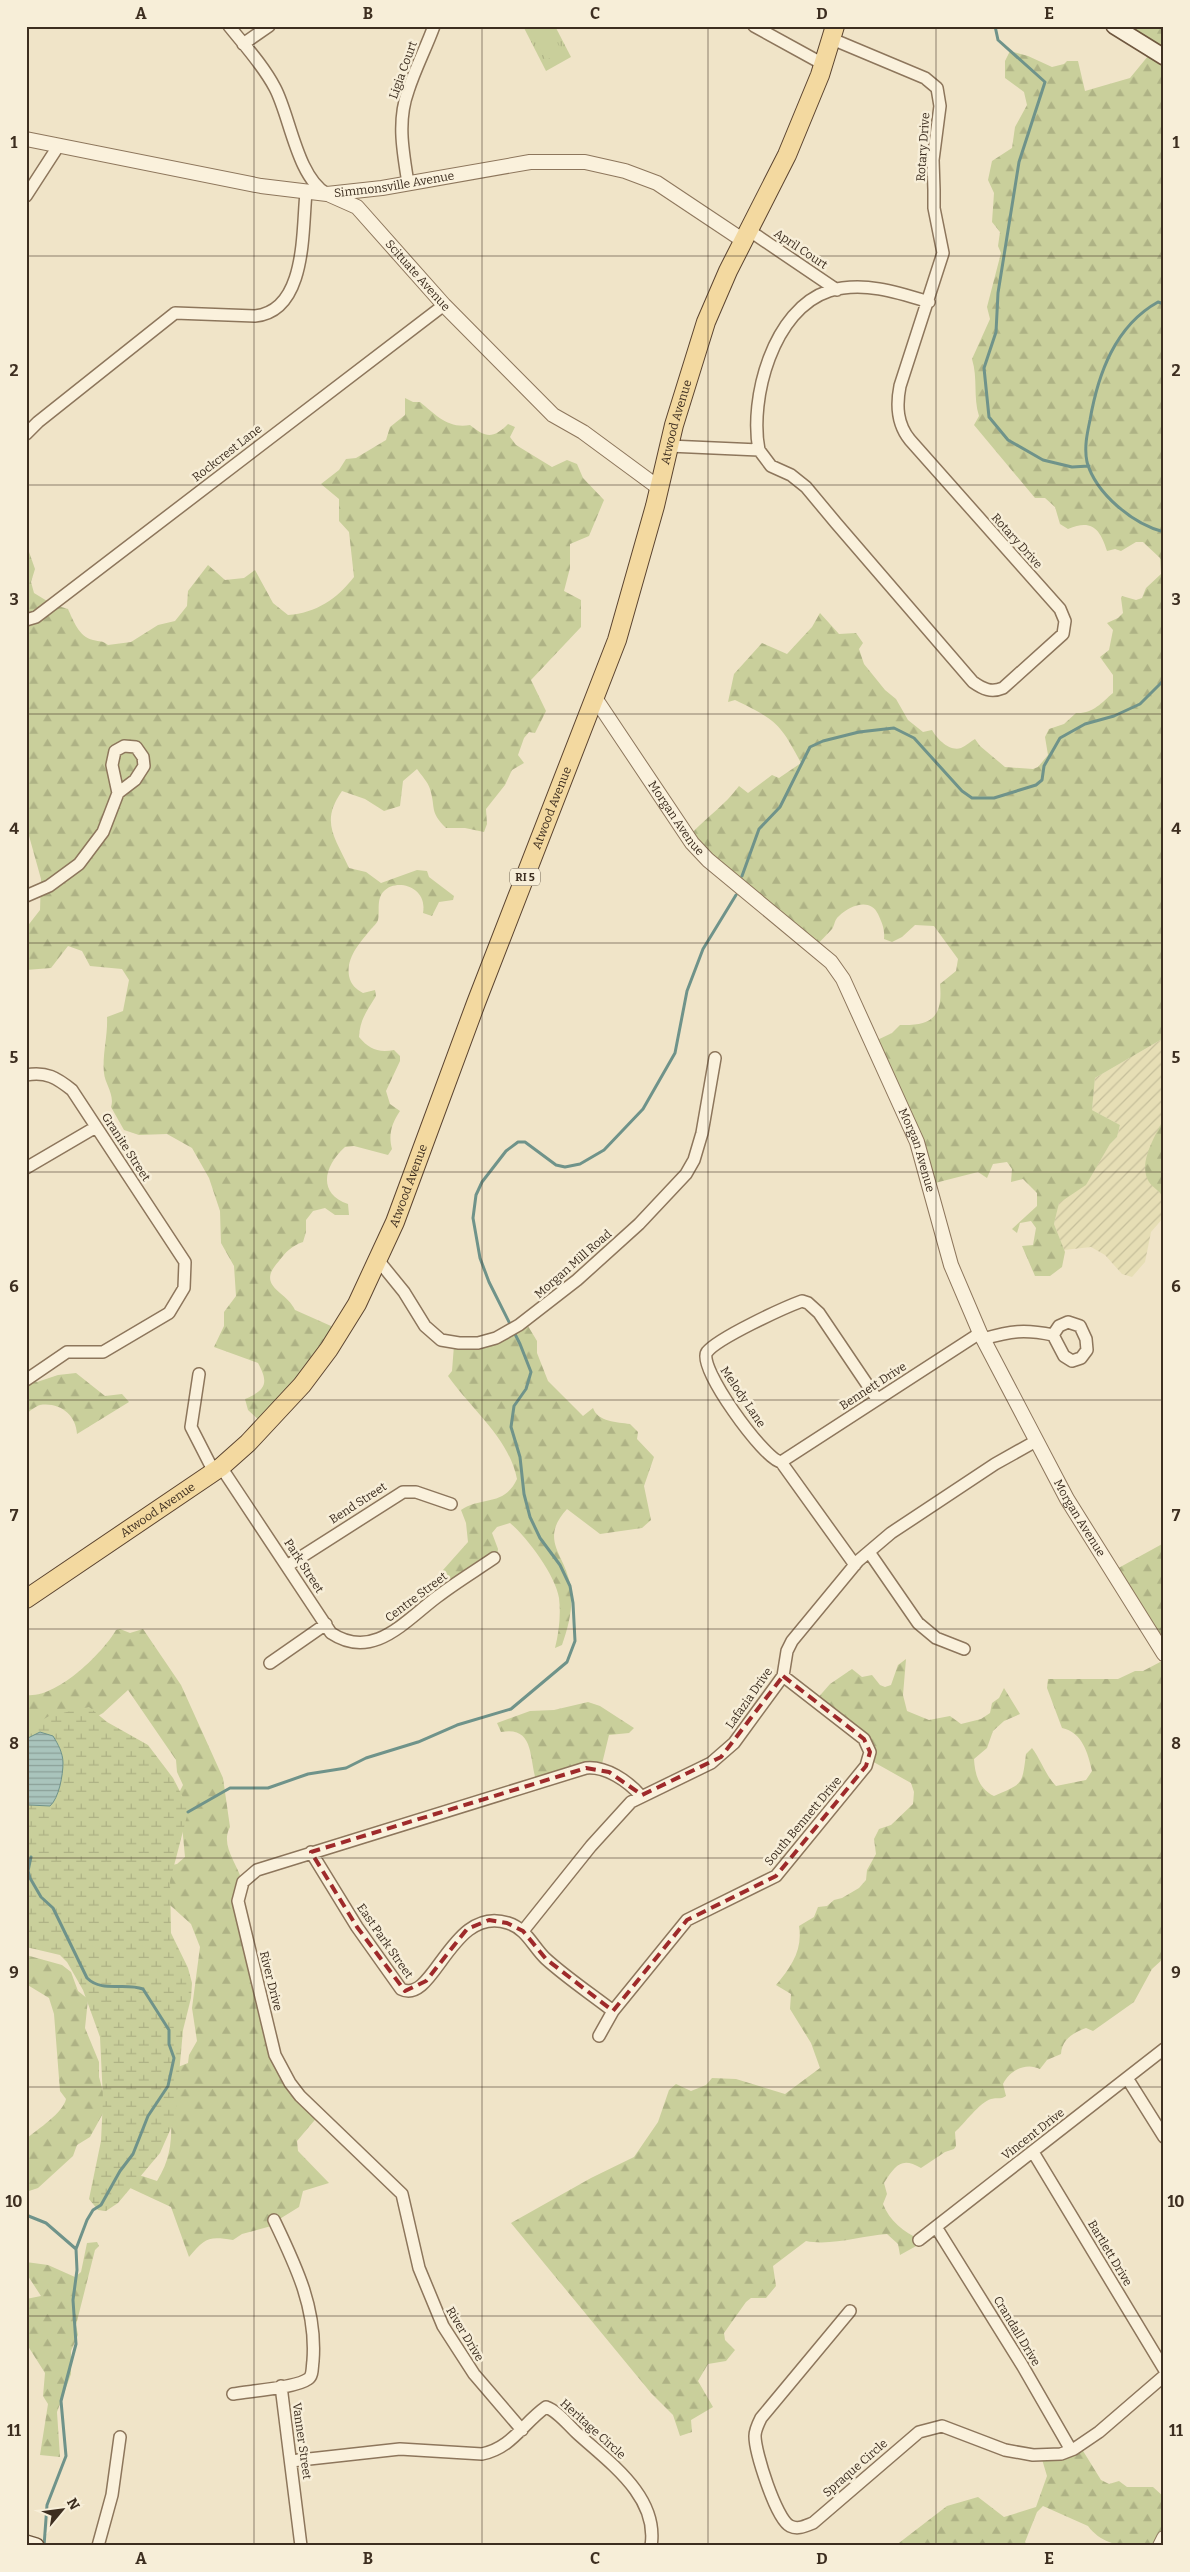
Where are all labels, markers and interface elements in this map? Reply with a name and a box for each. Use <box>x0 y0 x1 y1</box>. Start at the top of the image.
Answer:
text: A <box>135 4 147 23</box>
text: B <box>363 4 373 23</box>
text: C <box>590 4 600 23</box>
text: D <box>816 4 828 23</box>
text: E <box>1044 4 1054 23</box>
street label: Ligia Court <box>386 39 420 101</box>
street label: Rotary Drive <box>914 112 932 182</box>
text: 1 <box>11 133 18 152</box>
text: 1 <box>1173 133 1180 152</box>
street label: Simmonsville Avenue <box>333 168 455 200</box>
street label: April Court <box>772 226 831 272</box>
street label: Scituate Avenue <box>382 237 453 314</box>
text: 2 <box>9 361 19 380</box>
text: 2 <box>1171 361 1181 380</box>
street label: Atwood Avenue <box>658 378 695 466</box>
street label: Rockcrest Lane <box>190 422 264 484</box>
street label: Rotary Drive <box>989 511 1045 571</box>
text: 3 <box>9 590 19 609</box>
text: 3 <box>1171 590 1181 609</box>
street label: Atwood Avenue <box>529 765 574 851</box>
street label: Morgan Avenue <box>645 778 707 858</box>
text: 4 <box>9 819 19 838</box>
text: 4 <box>1171 819 1181 838</box>
road number: RI 5 <box>510 869 540 886</box>
text: 5 <box>10 1048 19 1067</box>
text: 5 <box>1172 1048 1181 1067</box>
street label: Morgan Avenue <box>896 1106 937 1194</box>
street label: Granite Street <box>99 1110 154 1184</box>
street label: Atwood Avenue <box>387 1142 430 1229</box>
street label: Morgan Mill Road <box>532 1227 614 1301</box>
text: 6 <box>9 1277 19 1296</box>
text: 6 <box>1171 1277 1181 1296</box>
street label: Bennett Drive <box>837 1359 909 1413</box>
street label: Melody Lane <box>718 1364 768 1430</box>
street label: Morgan Avenue <box>1051 1477 1108 1559</box>
street label: Bend Street <box>327 1479 390 1527</box>
street label: Atwood Avenue <box>118 1480 198 1540</box>
text: 7 <box>10 1506 19 1525</box>
text: 7 <box>1172 1506 1181 1525</box>
street label: Park Street <box>281 1536 327 1596</box>
street label: Centre Street <box>382 1569 450 1625</box>
street label: Lafazia Drive <box>723 1665 775 1731</box>
text: 8 <box>9 1734 19 1753</box>
text: 8 <box>1171 1734 1181 1753</box>
street label: South Bennett Drive <box>762 1774 844 1868</box>
street label: East Park Street <box>354 1901 416 1982</box>
street label: River Drive <box>257 1950 285 2012</box>
text: 9 <box>9 1963 19 1982</box>
text: 9 <box>1171 1963 1181 1982</box>
street label: Vincent Drive <box>999 2105 1067 2163</box>
text: 10 <box>5 2192 23 2211</box>
text: 10 <box>1167 2192 1185 2211</box>
street label: Bartlett Drive <box>1085 2218 1135 2288</box>
street label: Crandall Drive <box>991 2294 1043 2368</box>
street label: River Drive <box>443 2304 487 2364</box>
street label: Heritage Circle <box>558 2396 628 2462</box>
street label: Vanner Street <box>290 2402 314 2481</box>
text: 11 <box>7 2421 21 2440</box>
text: 11 <box>1169 2421 1183 2440</box>
street label: Spraque Circle <box>820 2436 890 2500</box>
north arrow <box>38 2484 88 2534</box>
text: N <box>63 2495 83 2513</box>
text: A <box>135 2549 147 2568</box>
text: B <box>363 2549 373 2568</box>
text: C <box>590 2549 600 2568</box>
text: D <box>816 2549 828 2568</box>
text: E <box>1044 2549 1054 2568</box>

